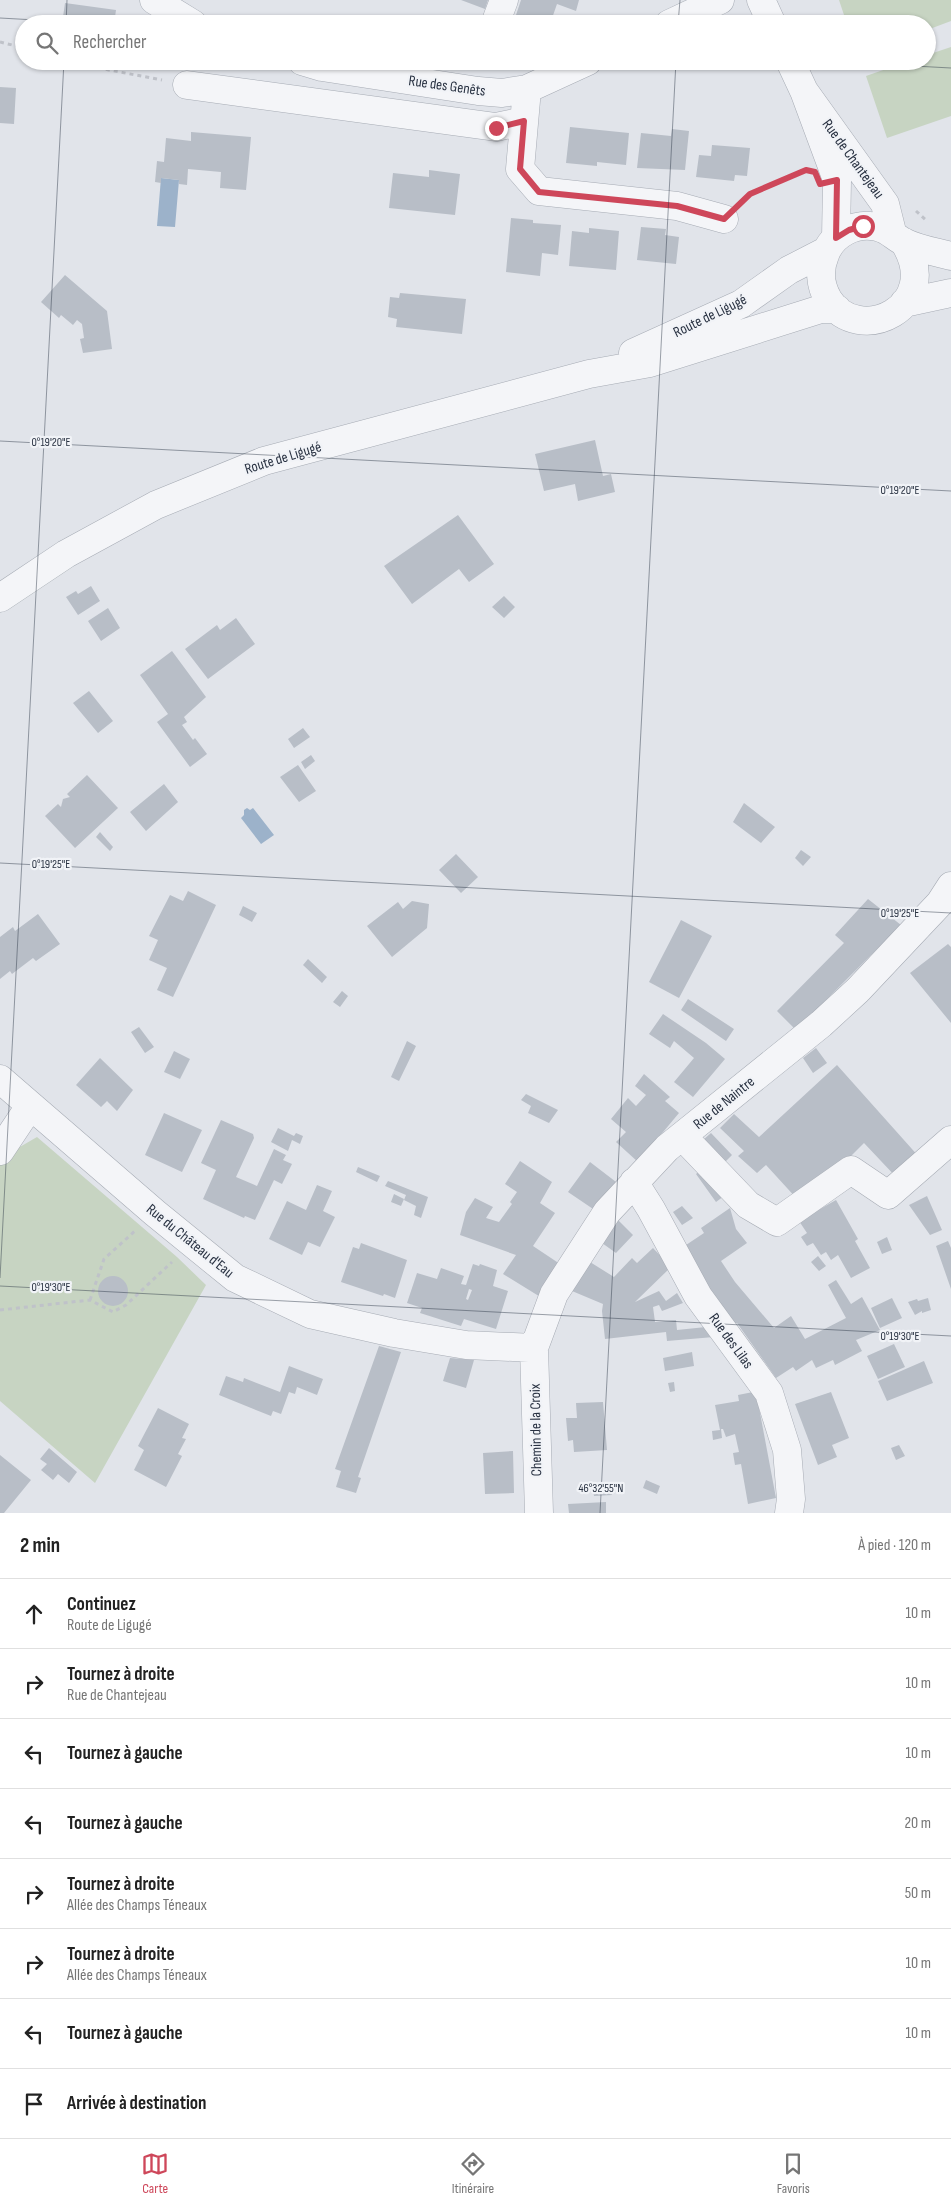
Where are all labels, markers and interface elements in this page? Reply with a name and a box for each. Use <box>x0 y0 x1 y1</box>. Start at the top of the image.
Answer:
search box <box>15 15 936 70</box>
icon: search <box>33 29 61 57</box>
text: Rechercher <box>73 31 147 54</box>
street label: Rue des Genêts <box>407 71 487 101</box>
street label: Rue de Chantejeau <box>818 116 888 202</box>
route end <box>485 117 508 140</box>
route start <box>852 215 875 238</box>
street label: Route de Ligugé <box>670 290 750 342</box>
text: 0°19'20"E <box>31 435 71 450</box>
street label: Route de Ligugé <box>242 437 324 479</box>
text: 0°19'20"E <box>880 483 920 498</box>
text: 0°19'25"E <box>32 857 70 872</box>
text: 0°19'25"E <box>881 906 919 921</box>
street label: Rue de Naintre <box>689 1072 759 1134</box>
street label: Rue du Château d'Eau <box>142 1200 238 1282</box>
text: 0°19'30"E <box>31 1280 71 1295</box>
street label: Rue des Lilas <box>705 1310 757 1372</box>
text: 0°19'30"E <box>880 1329 920 1344</box>
street label: Chemin de la Croix <box>526 1383 546 1476</box>
text: 46°32'55"N <box>579 1481 623 1496</box>
text: 2 min <box>20 1533 60 1558</box>
text: À pied · 120 m <box>858 1536 931 1555</box>
text: Continuez <box>67 1593 136 1616</box>
icon: ahead <box>20 1600 48 1628</box>
text: 10 m <box>905 1604 931 1623</box>
text: Route de Ligugé <box>67 1616 152 1635</box>
text: Tournez à droite <box>67 1663 175 1686</box>
icon: right <box>20 1670 48 1698</box>
text: 10 m <box>905 1674 931 1693</box>
text: Rue de Chantejeau <box>67 1686 167 1705</box>
icon: left <box>20 1740 48 1768</box>
text: Tournez à gauche <box>67 1742 183 1765</box>
text: 10 m <box>905 1744 931 1763</box>
icon: left <box>20 1810 48 1838</box>
text: Tournez à gauche <box>67 1812 183 1835</box>
text: 20 m <box>904 1814 931 1833</box>
text: Tournez à droite <box>67 1873 175 1896</box>
icon: right <box>20 1880 48 1908</box>
text: 50 m <box>905 1884 931 1903</box>
text: Allée des Champs Téneaux <box>67 1896 207 1915</box>
text: Tournez à droite <box>67 1943 175 1966</box>
icon: right <box>20 1950 48 1978</box>
text: 10 m <box>905 1954 931 1973</box>
text: Allée des Champs Téneaux <box>67 1966 207 1985</box>
icon: left <box>20 2020 48 2048</box>
text: Tournez à gauche <box>67 2022 183 2045</box>
text: 10 m <box>905 2024 931 2043</box>
icon: arrive <box>20 2090 48 2118</box>
text: Arrivée à destination <box>67 2092 207 2115</box>
tab: Carte <box>141 2150 169 2197</box>
tab: Itinéraire <box>452 2150 494 2197</box>
tab: Favoris <box>777 2150 810 2197</box>

